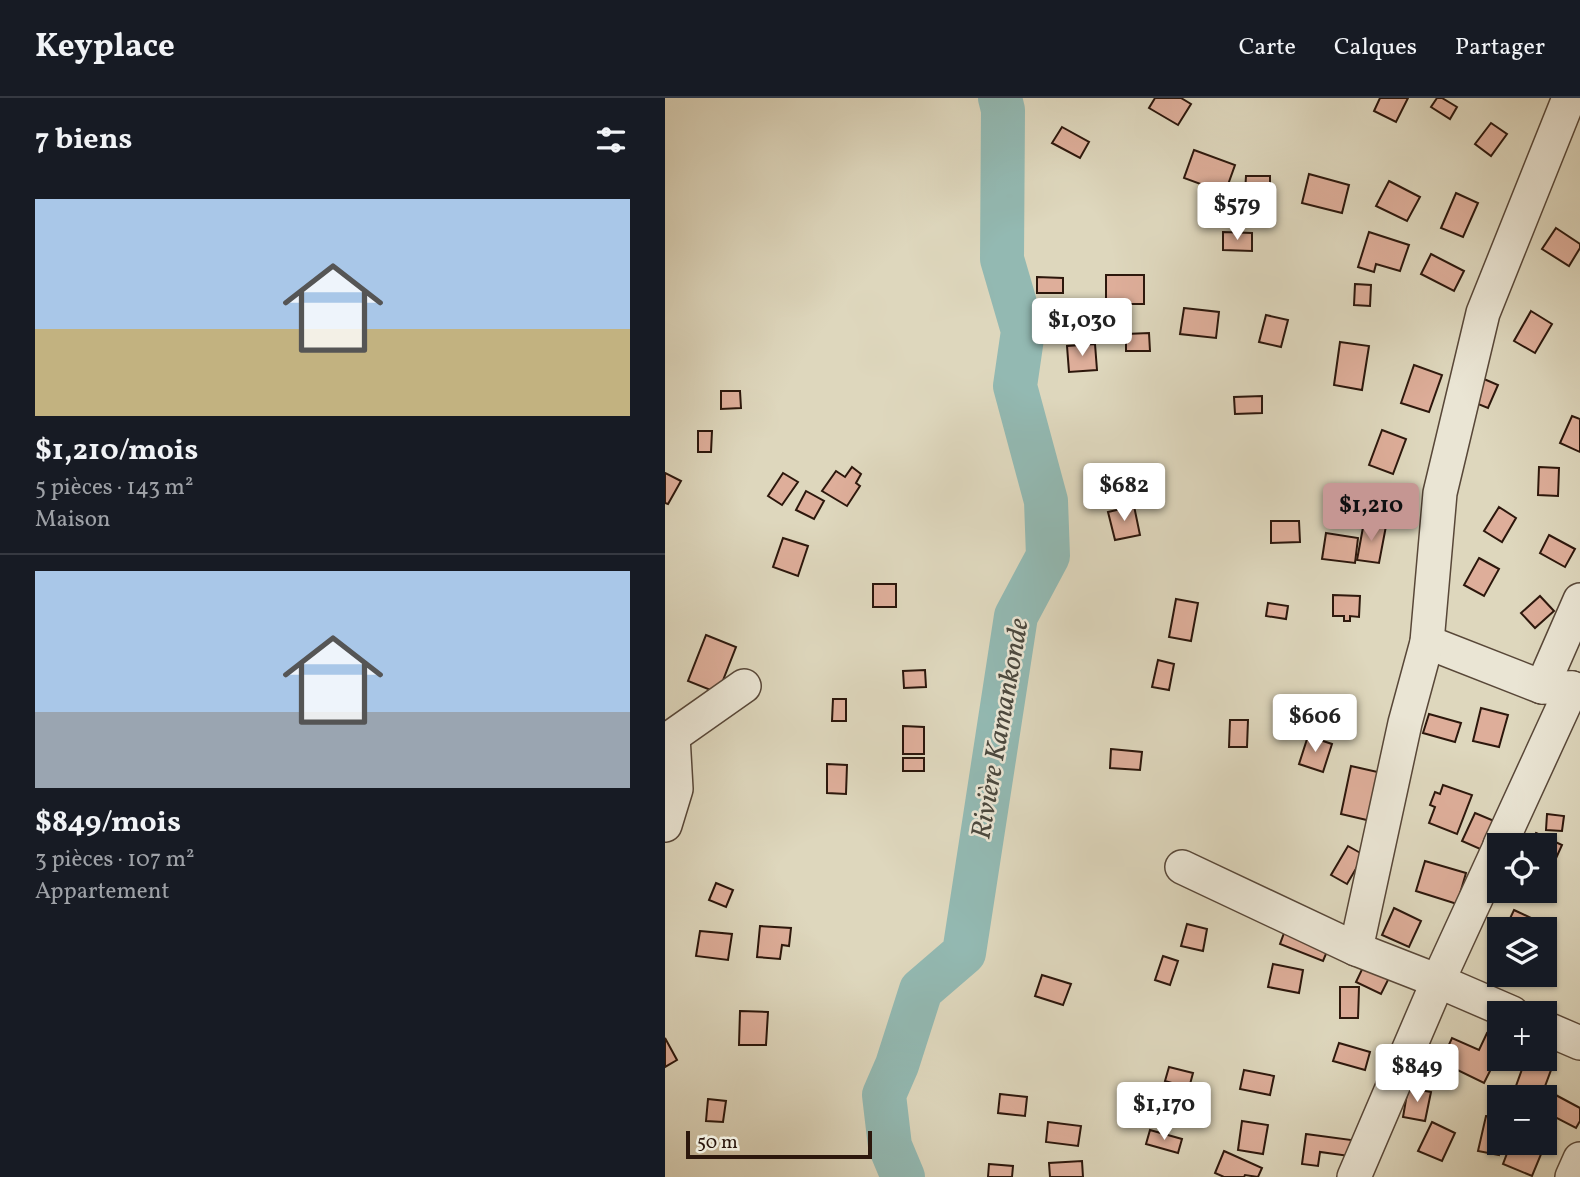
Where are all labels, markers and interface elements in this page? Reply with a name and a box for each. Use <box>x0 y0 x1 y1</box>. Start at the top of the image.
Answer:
text: Keyplace <box>35 25 175 71</box>
text: Carte <box>1239 31 1296 65</box>
text: Calques <box>1334 31 1417 65</box>
text: Partager <box>1455 31 1545 65</box>
text: 7 biens <box>35 119 132 161</box>
icon: filters <box>592 121 630 159</box>
pin: $579 <box>1196 183 1278 242</box>
text: $579 <box>1213 189 1261 221</box>
icon: home <box>270 245 396 371</box>
pin: $1,030 <box>1025 299 1139 358</box>
text: $1,030 <box>1048 305 1116 337</box>
text: $1,210/mois <box>35 430 198 472</box>
pin: $682 <box>1083 464 1165 523</box>
text: $682 <box>1099 470 1149 502</box>
text: 5 pièces · 143 m² <box>35 472 193 504</box>
pin: $1,210 <box>1314 484 1428 543</box>
text: $1,210 <box>1339 490 1403 522</box>
text: Maison <box>35 504 111 536</box>
water label: Rivière Kamankonde <box>962 616 1040 842</box>
icon: home <box>270 617 396 743</box>
pin: $606 <box>1274 694 1356 754</box>
text: $606 <box>1289 701 1341 733</box>
text: $849/mois <box>35 802 181 844</box>
map controls <box>1487 833 1557 1155</box>
button: locate <box>1487 833 1557 903</box>
text: 3 pièces · 107 m² <box>35 844 195 876</box>
text: Appartement <box>35 876 170 908</box>
button: layers <box>1487 917 1557 987</box>
button: + <box>1487 1001 1557 1071</box>
pin: $849 <box>1376 1044 1458 1104</box>
text: $849 <box>1392 1051 1442 1083</box>
pin: $1,170 <box>1107 1082 1221 1142</box>
button: − <box>1487 1085 1557 1155</box>
text: $1,170 <box>1133 1089 1195 1121</box>
scale bar <box>686 1128 871 1160</box>
text: 50 m <box>697 1130 738 1156</box>

